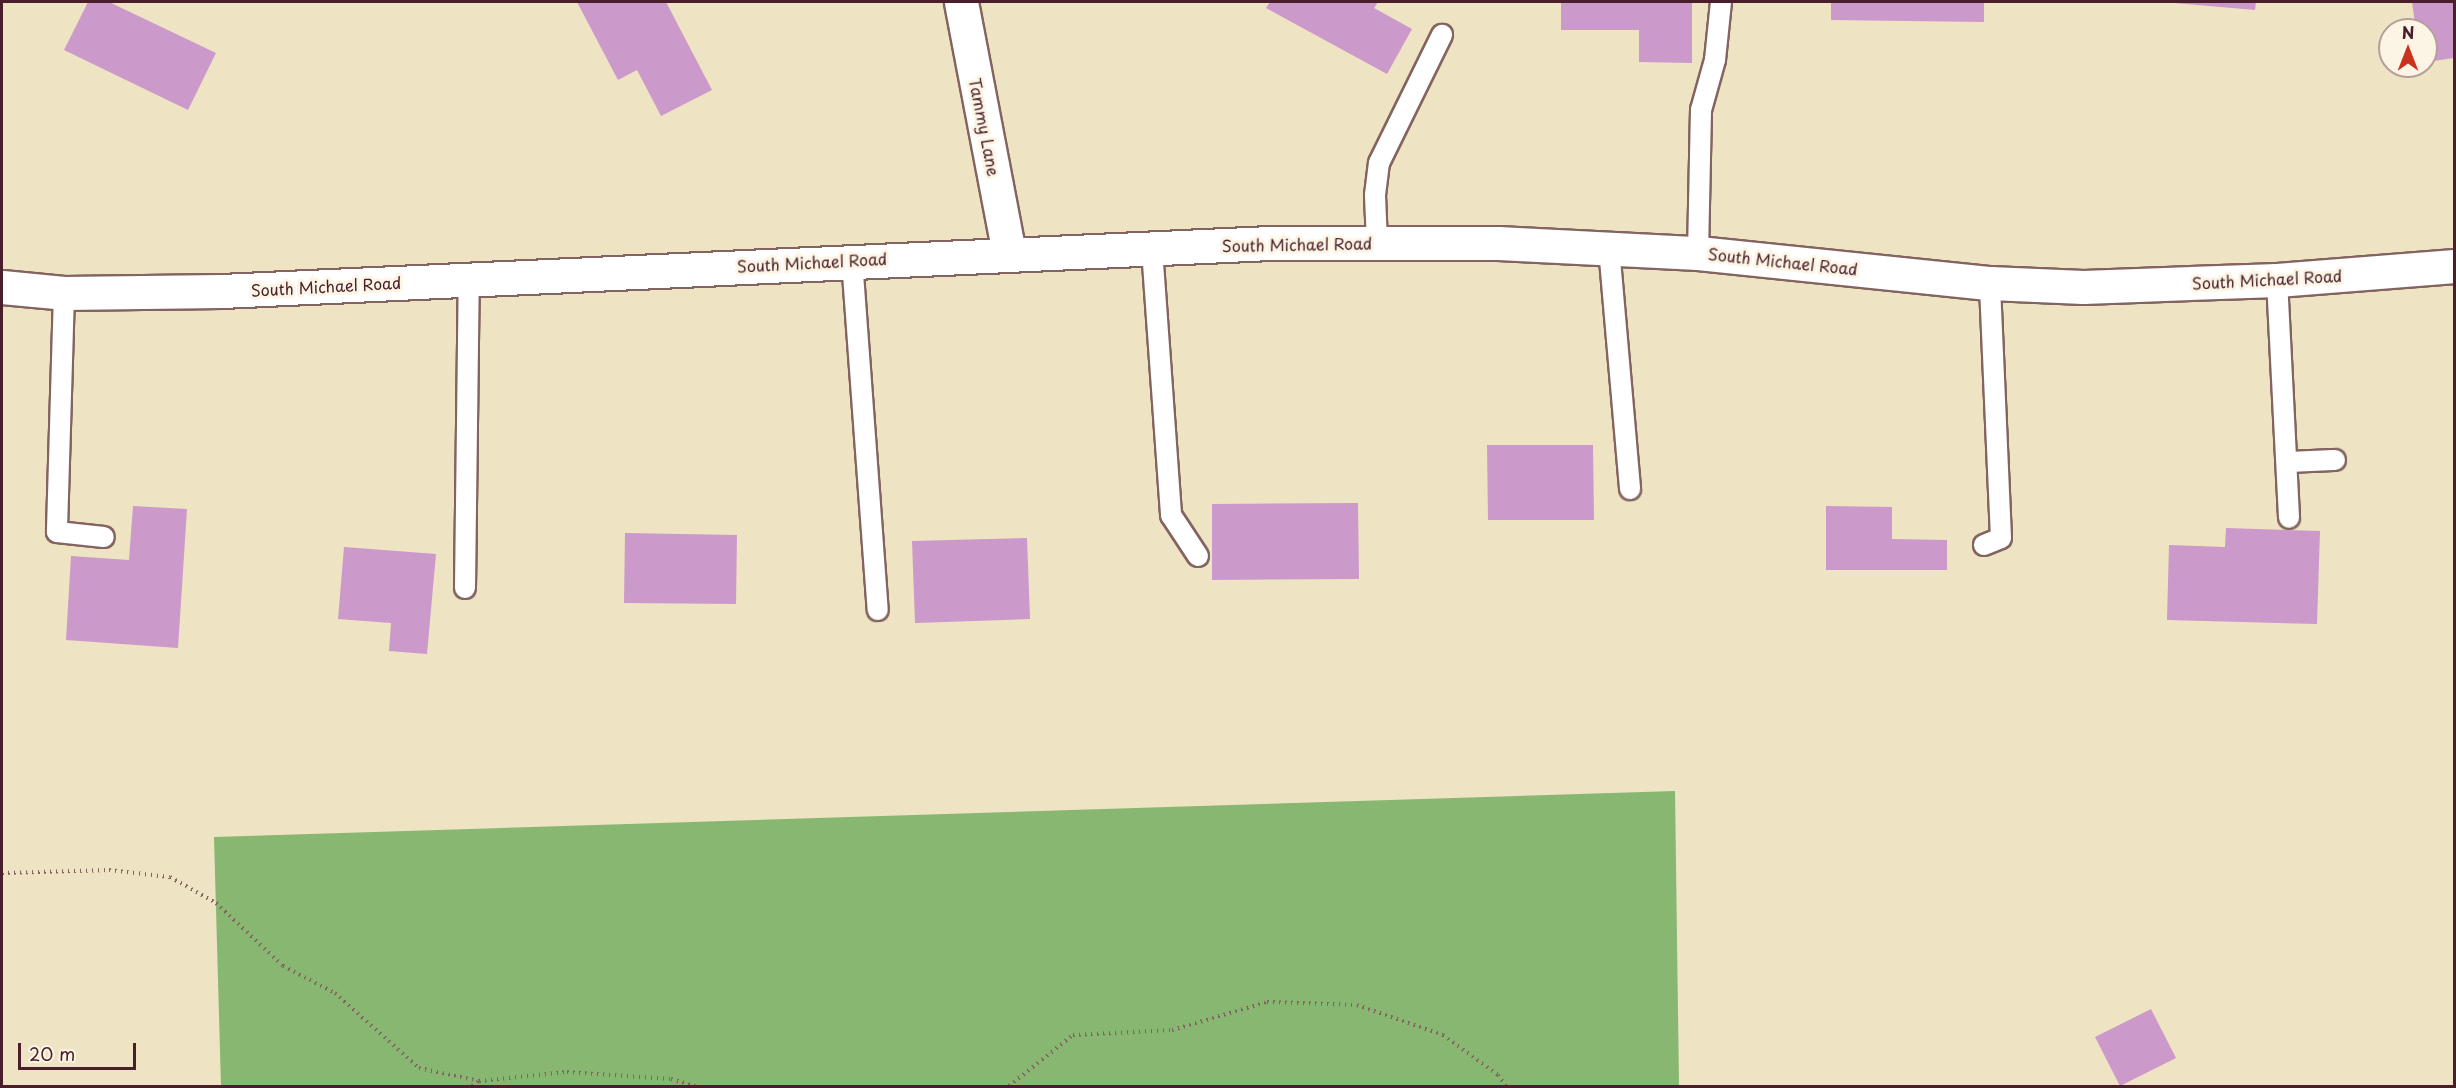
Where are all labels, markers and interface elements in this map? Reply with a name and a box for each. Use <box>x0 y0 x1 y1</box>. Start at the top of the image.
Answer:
north arrow <box>2378 18 2438 78</box>
text: N <box>2402 20 2414 44</box>
street label: Tammy Lane <box>966 76 1004 178</box>
street label: South Michael Road <box>1221 233 1373 255</box>
street label: South Michael Road <box>1707 244 1859 278</box>
street label: South Michael Road <box>736 248 888 276</box>
street label: South Michael Road <box>2191 265 2343 293</box>
street label: South Michael Road <box>250 272 402 300</box>
scale bar <box>21 1031 140 1069</box>
text: 20 m <box>29 1040 75 1067</box>

